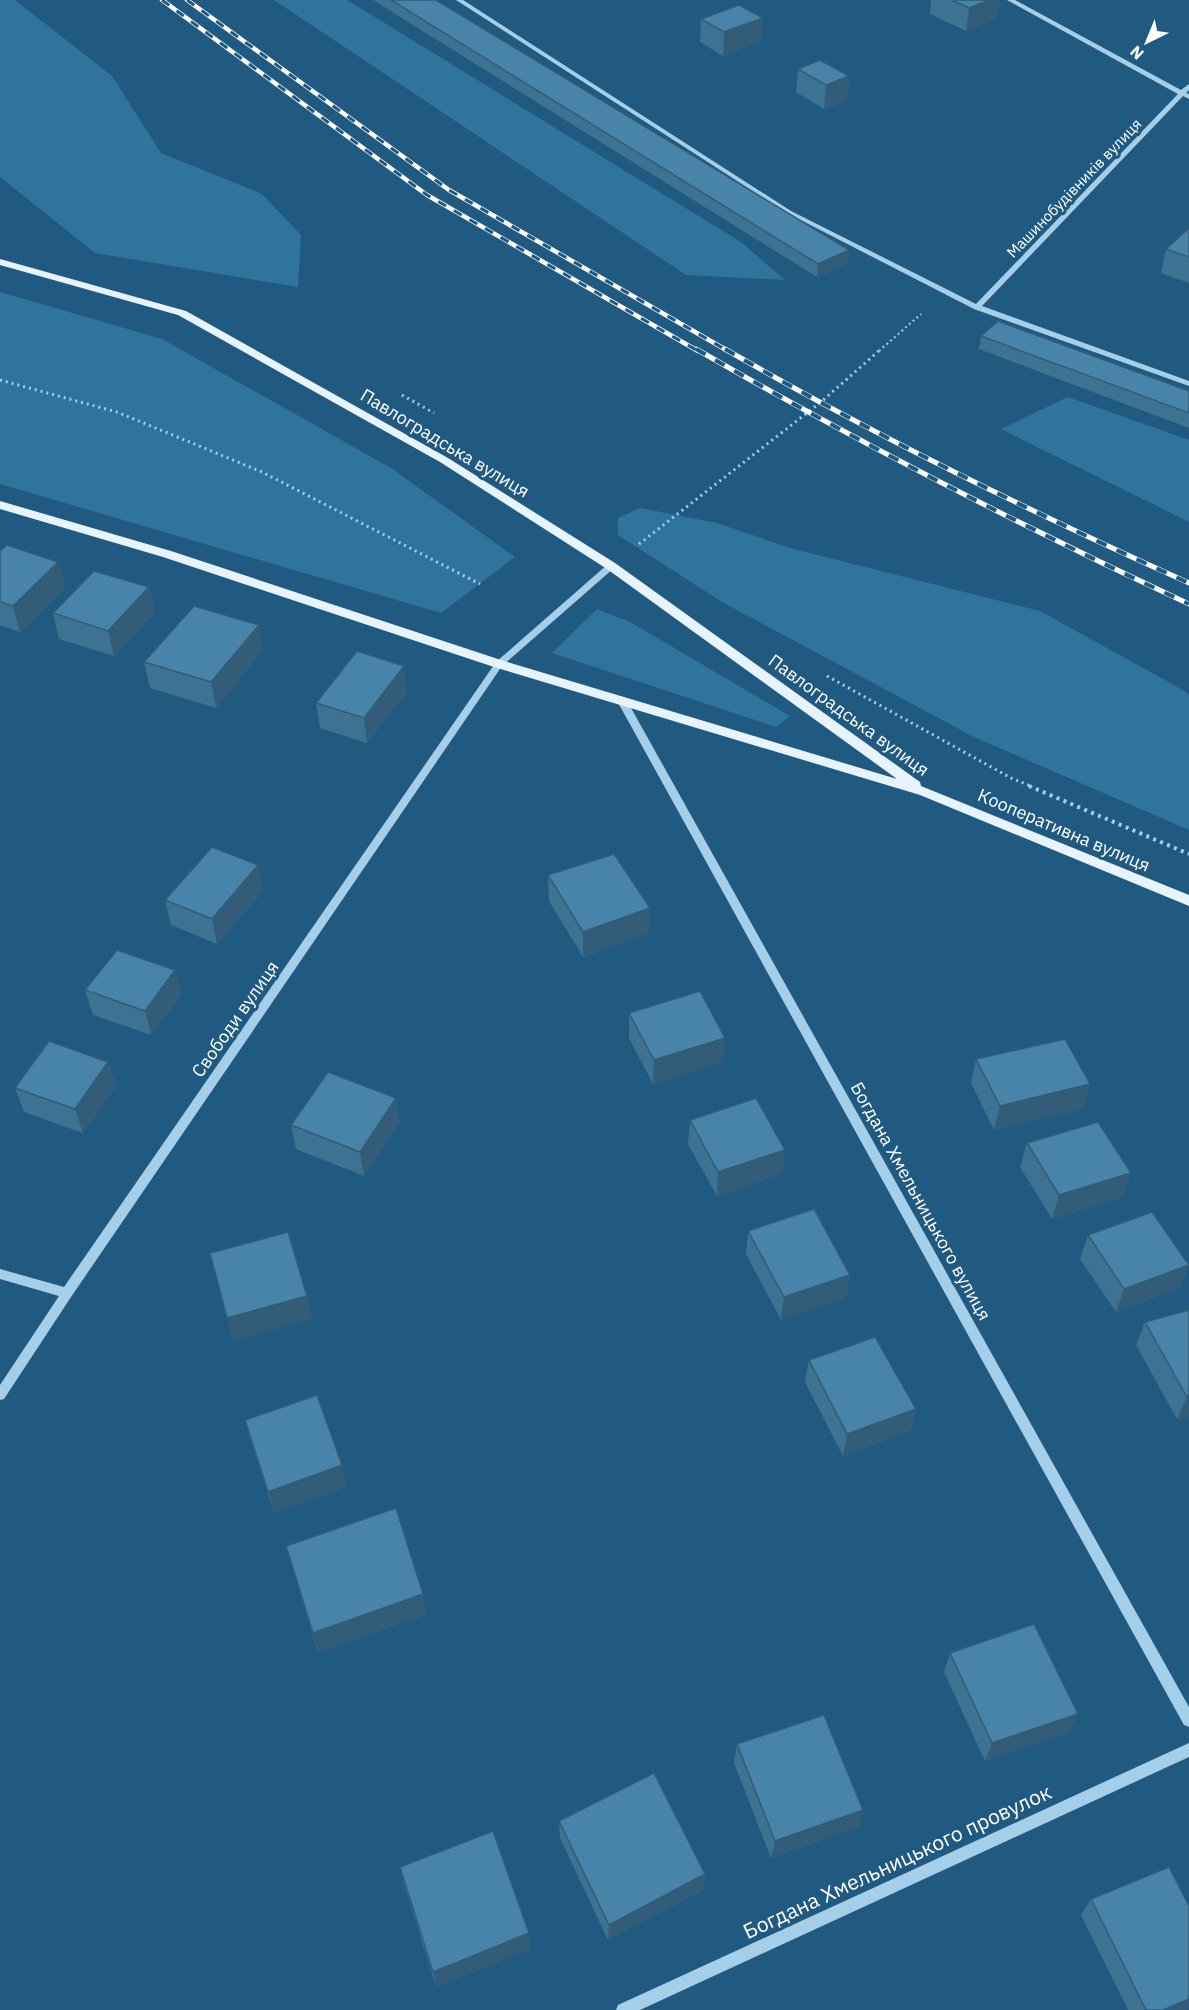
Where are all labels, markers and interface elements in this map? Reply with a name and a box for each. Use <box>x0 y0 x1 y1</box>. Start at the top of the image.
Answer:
north arrow <box>1117 12 1177 72</box>
text: N <box>1126 42 1148 64</box>
street label: Машинобудівників вулиця <box>1002 114 1146 262</box>
street label: Павлоградська вулиця <box>356 383 534 503</box>
street label: Павлоградська вулиця <box>764 649 934 781</box>
street label: Кооперативна вулиця <box>974 783 1154 877</box>
street label: Свободи вулиця <box>186 956 284 1082</box>
street label: Богдана Хмельницького вулиця <box>846 1078 996 1324</box>
street label: Богдана Хмельницького провулок <box>738 1777 1056 1945</box>

